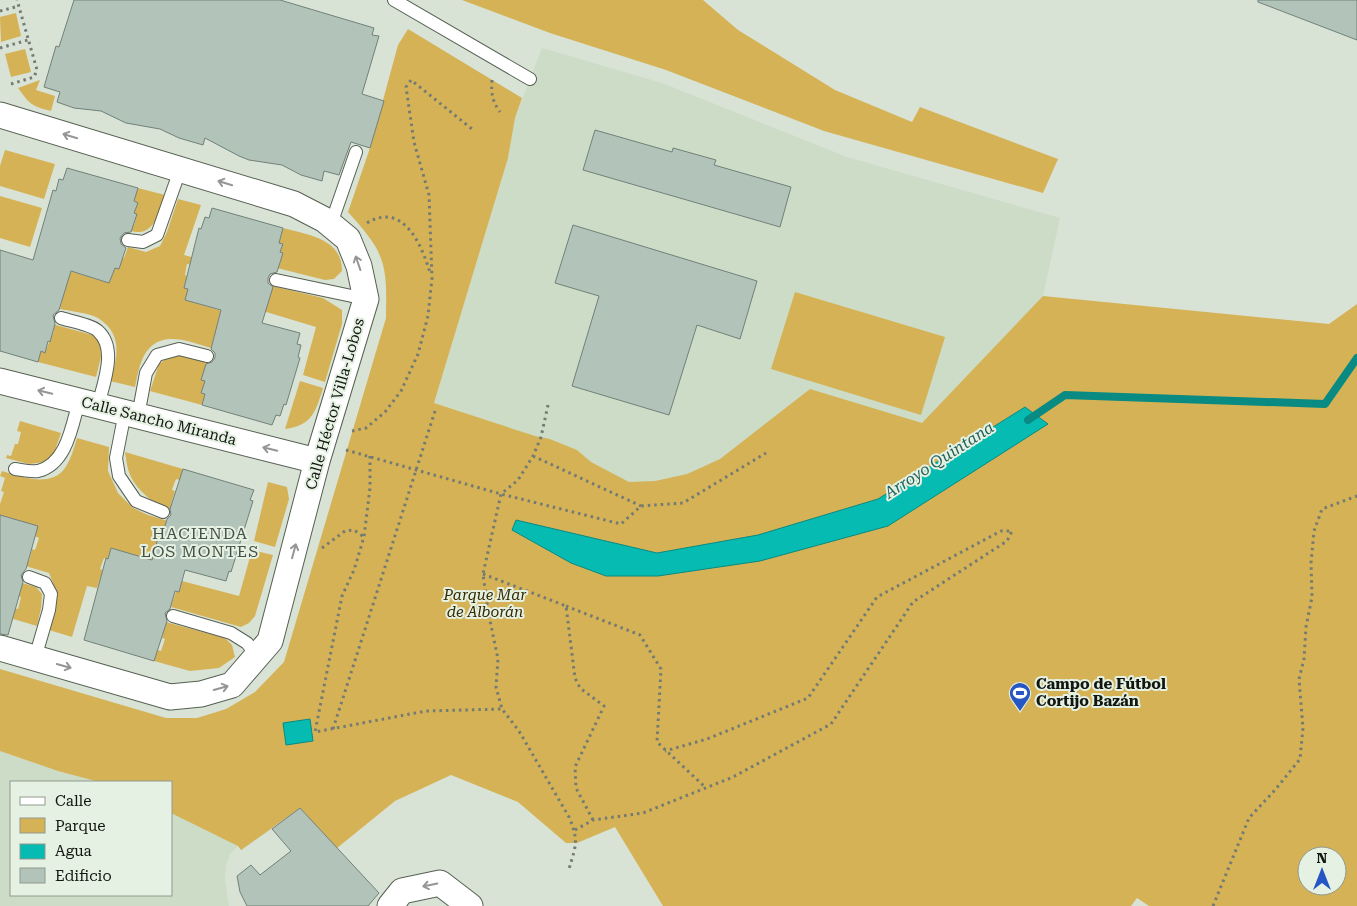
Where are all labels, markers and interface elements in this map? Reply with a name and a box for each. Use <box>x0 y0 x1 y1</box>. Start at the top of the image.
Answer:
one-way arrow <box>62 131 78 141</box>
one-way arrow <box>217 178 233 188</box>
one-way arrow <box>352 255 362 271</box>
street label: Calle Héctor Villa-Lobos <box>302 316 368 492</box>
one-way arrow <box>37 387 53 397</box>
street label: Calle Sancho Miranda <box>80 393 238 449</box>
water label: Arroyo Quintana <box>880 417 998 503</box>
one-way arrow <box>263 444 279 453</box>
district label: HACIENDA LOS MONTES <box>141 524 259 561</box>
one-way arrow <box>289 544 299 560</box>
park label: Parque Mar de Alborán <box>442 586 527 621</box>
one-way arrow <box>55 662 71 672</box>
place label: Campo de Fútbol Cortijo Bazán <box>1036 675 1166 710</box>
sports icon: Campo de Fútbol Cortijo Bazán <box>1008 681 1032 712</box>
one-way arrow <box>212 683 228 693</box>
legend <box>10 781 172 896</box>
text: Calle <box>55 792 91 810</box>
text: Parque <box>55 817 106 835</box>
text: Agua <box>55 842 92 860</box>
north arrow <box>1297 846 1347 896</box>
text: N <box>1317 850 1328 866</box>
text: Edificio <box>55 867 112 885</box>
one-way arrow <box>422 881 438 891</box>

